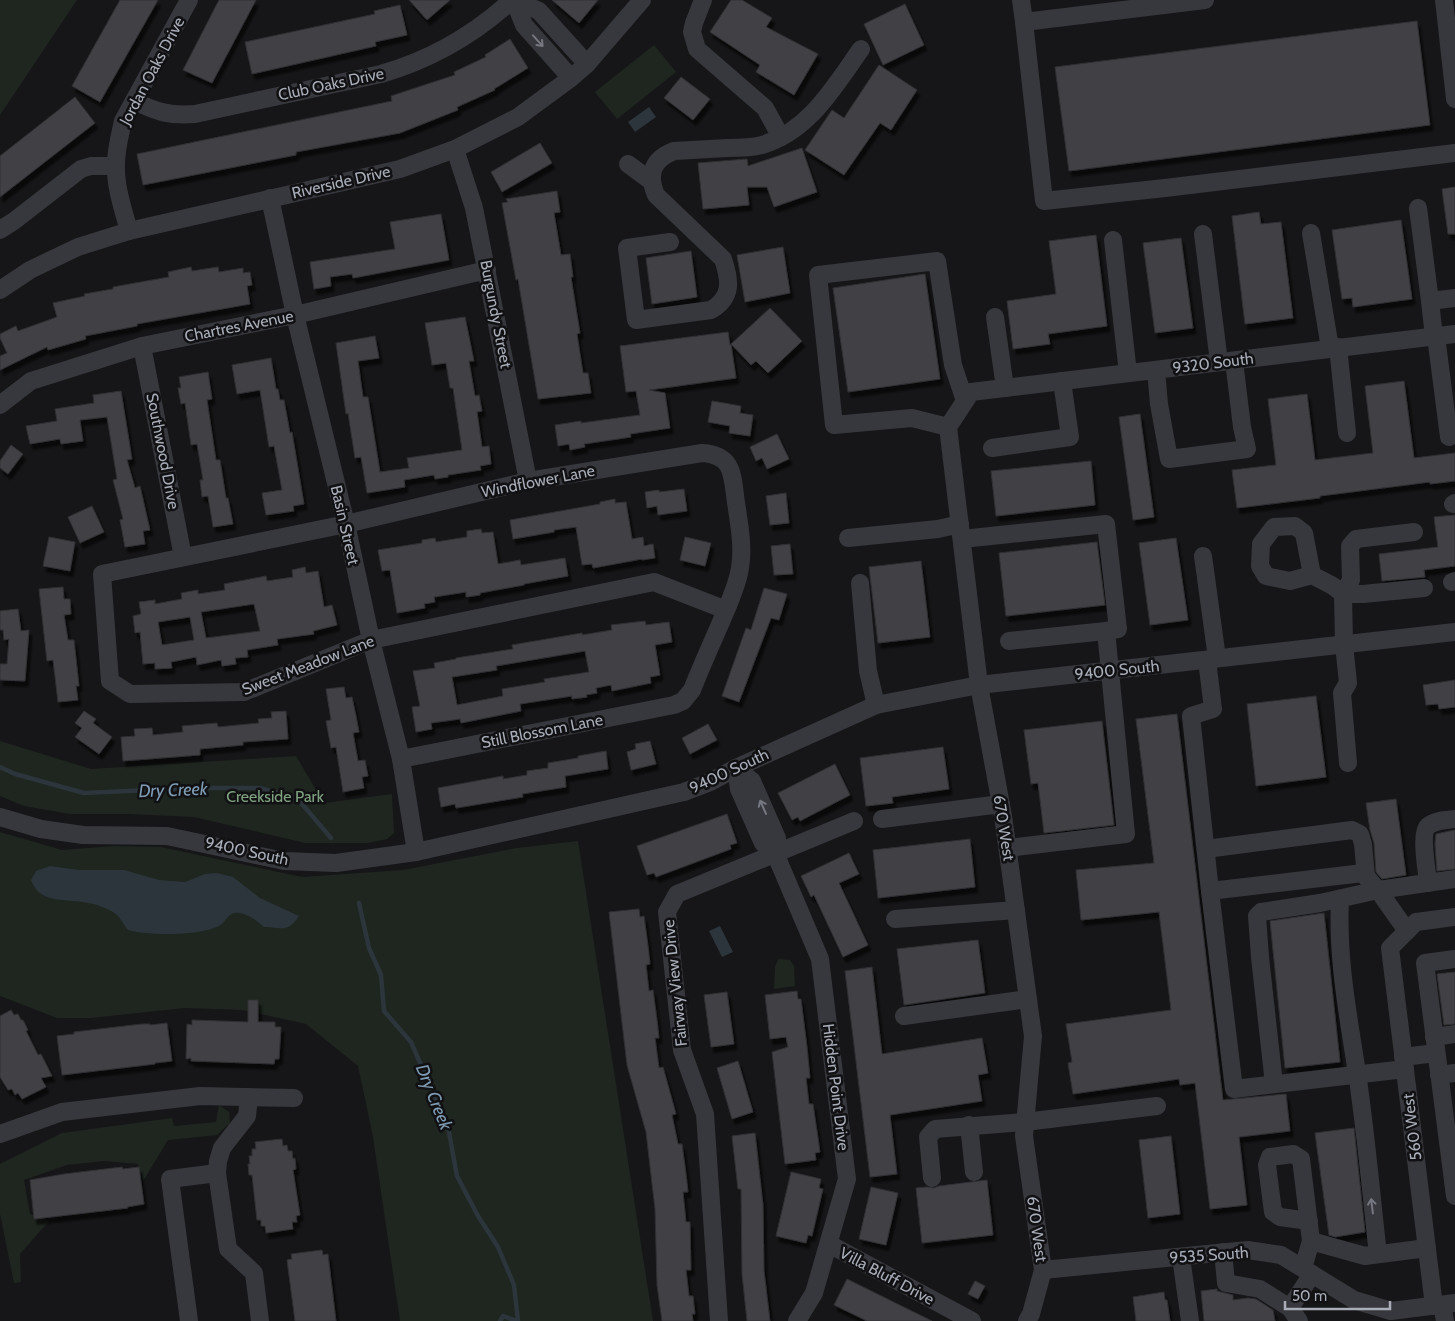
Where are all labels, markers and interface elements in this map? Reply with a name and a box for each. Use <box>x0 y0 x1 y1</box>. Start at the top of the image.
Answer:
street label: Jordan Oaks Drive <box>115 14 188 129</box>
one-way arrow <box>533 35 544 48</box>
street label: Club Oaks Drive <box>276 64 386 104</box>
street label: Riverside Drive <box>290 161 392 203</box>
street label: Burgundy Street <box>476 258 516 370</box>
street label: Chartres Avenue <box>183 306 295 346</box>
street label: 9320 South <box>1171 349 1255 377</box>
street label: Southwood Drive <box>142 391 184 511</box>
street label: Windflower Lane <box>480 461 596 501</box>
street label: Basin Street <box>327 483 363 567</box>
street label: Sweet Meadow Lane <box>239 631 377 699</box>
street label: 9400 South <box>1074 656 1160 684</box>
street label: Still Blossom Lane <box>480 710 604 752</box>
street label: 9400 South <box>687 744 771 798</box>
water label: Dry Creek <box>138 778 209 802</box>
park label: Creekside Park <box>226 787 325 806</box>
street label: 670 West <box>989 794 1019 863</box>
one-way arrow <box>758 800 768 815</box>
street label: 9400 South <box>204 833 290 869</box>
street label: Fairway View Drive <box>659 919 691 1047</box>
street label: Hidden Point Drive <box>819 1022 853 1152</box>
water label: Dry Creek <box>411 1061 458 1134</box>
street label: 560 West <box>1398 1092 1426 1162</box>
street label: 670 West <box>1023 1195 1051 1264</box>
one-way arrow <box>1367 1198 1377 1214</box>
street label: Villa Bluff Drive <box>836 1243 938 1309</box>
street label: 9535 South <box>1169 1243 1249 1267</box>
scale bar <box>1285 1278 1390 1310</box>
text: 50 m <box>1292 1287 1327 1305</box>

